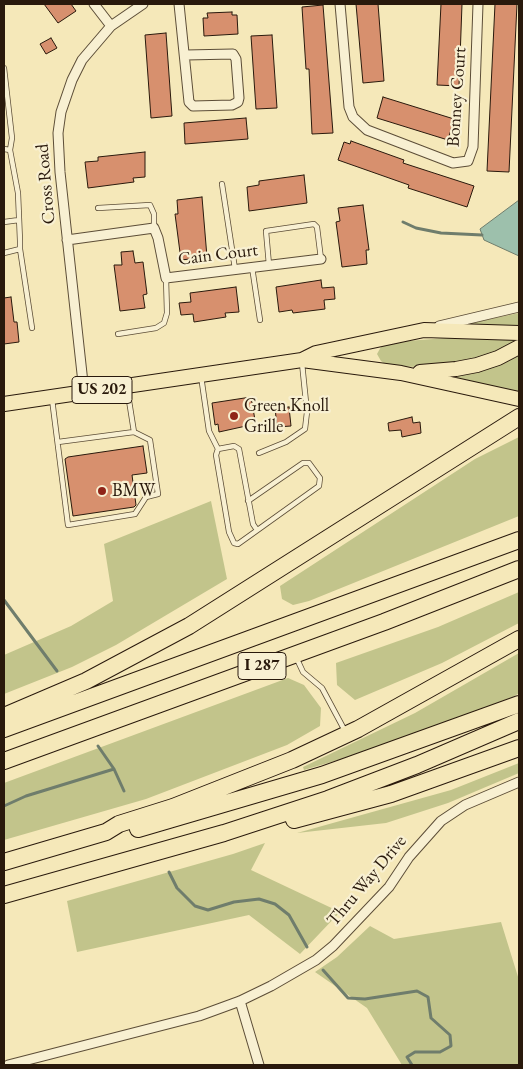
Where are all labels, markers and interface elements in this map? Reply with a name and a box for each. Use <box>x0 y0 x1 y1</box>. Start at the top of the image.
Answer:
street label: Bonney Court <box>443 46 471 148</box>
street label: Cross Road <box>32 143 60 225</box>
street label: Cain Court <box>177 239 259 271</box>
road number: US 202 <box>72 376 132 404</box>
place label: Green Knoll Grille <box>244 395 329 438</box>
marker: Green Knoll Grille <box>228 410 240 422</box>
place label: BMW <box>112 480 155 502</box>
marker: BMW <box>96 485 108 497</box>
road number: I 287 <box>238 652 286 679</box>
street label: Thru Way Drive <box>323 831 411 931</box>

